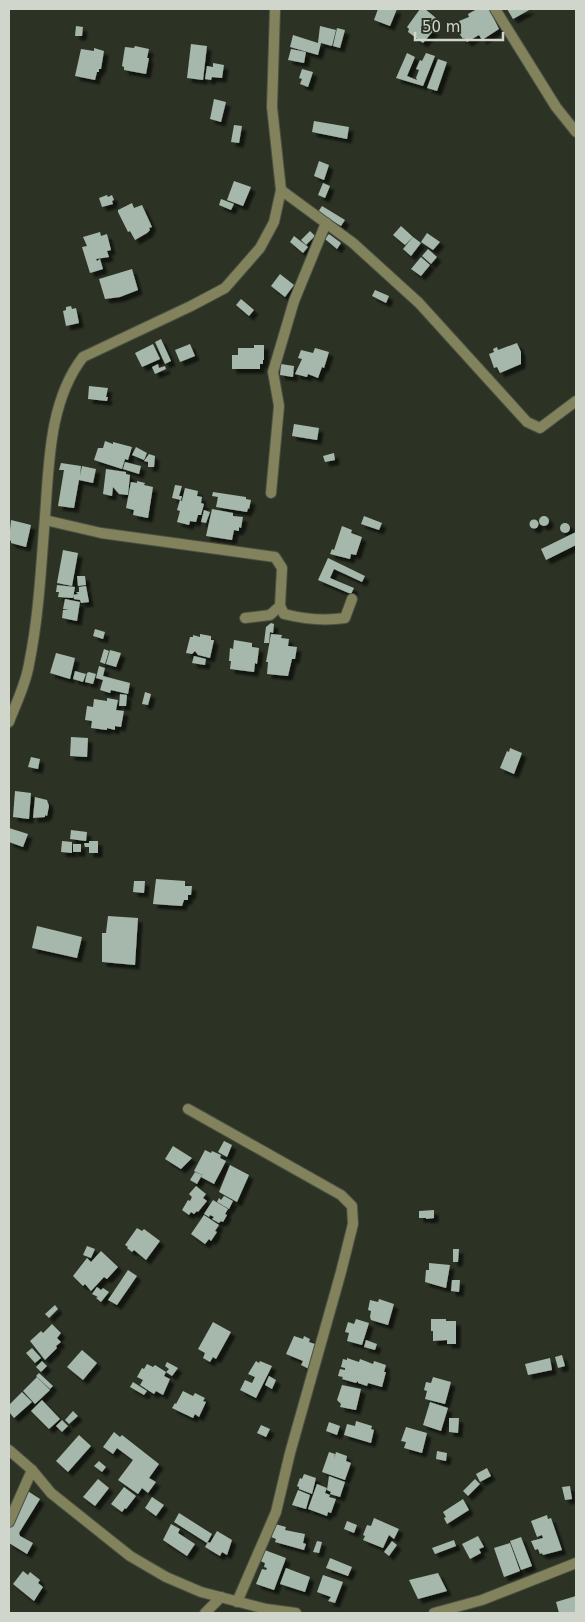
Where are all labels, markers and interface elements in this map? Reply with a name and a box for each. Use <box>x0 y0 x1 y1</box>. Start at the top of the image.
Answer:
scale bar <box>415 10 502 42</box>
text: 50 m <box>422 18 460 36</box>

